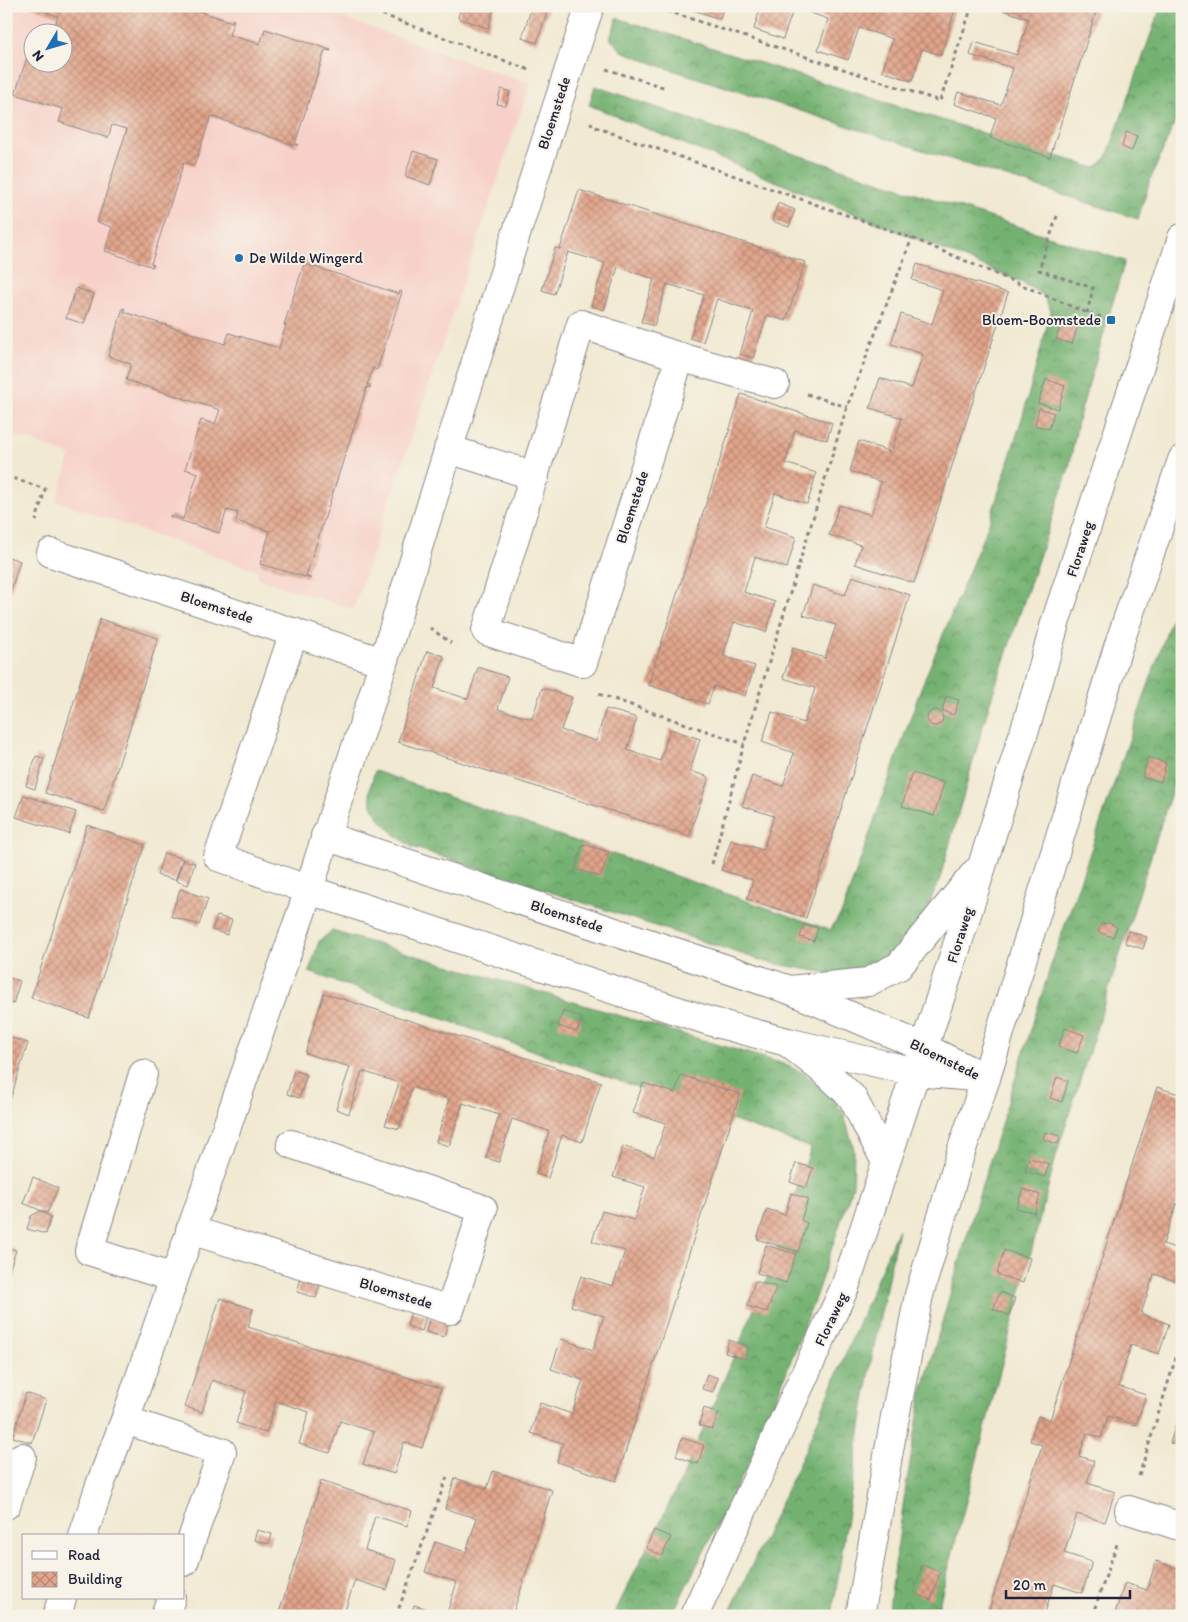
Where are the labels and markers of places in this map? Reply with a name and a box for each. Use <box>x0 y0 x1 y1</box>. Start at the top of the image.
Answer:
place label: De Wilde Wingerd <box>249 249 363 267</box>
marker: De Wilde Wingerd <box>233 252 245 264</box>
place label: Bloem-Boomstede <box>982 311 1101 329</box>
marker: Bloem-Boomstede <box>1105 314 1117 326</box>

